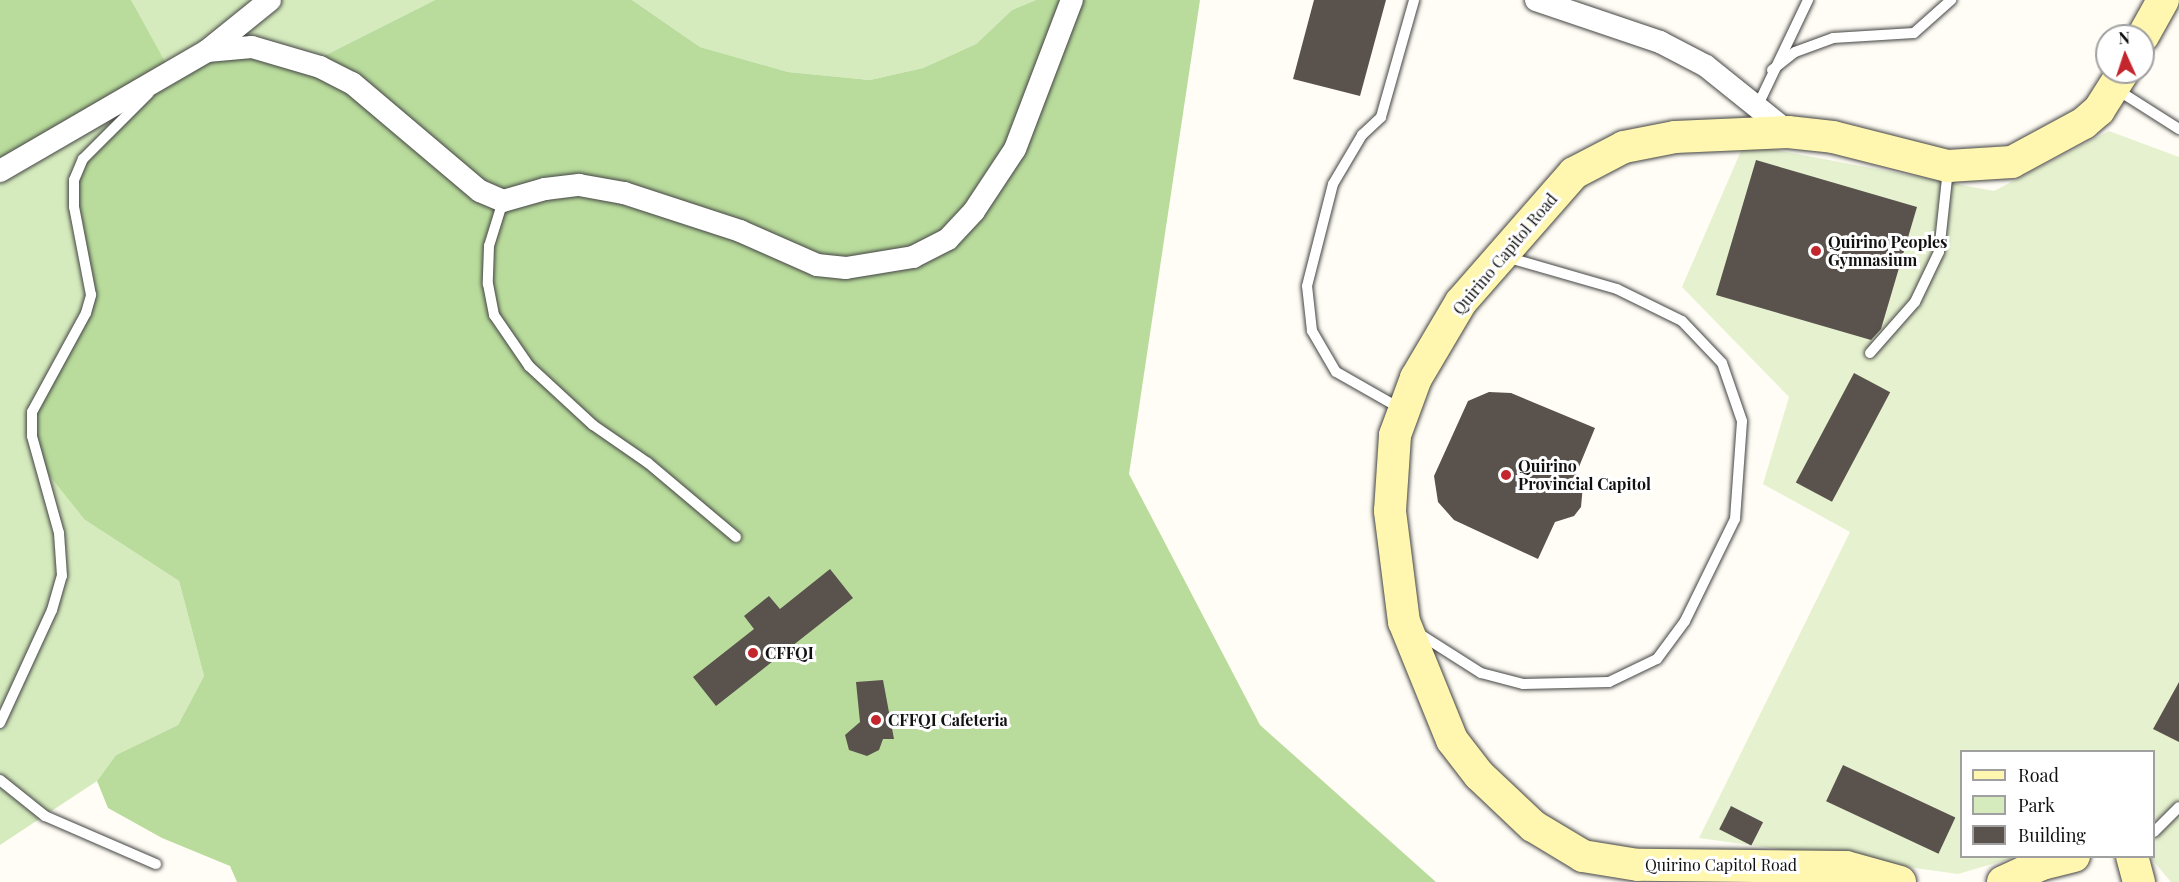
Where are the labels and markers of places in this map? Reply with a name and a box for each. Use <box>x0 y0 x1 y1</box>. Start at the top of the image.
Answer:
place label: Quirino Peoples Gymnasium <box>1828 232 1948 270</box>
marker: Quirino Peoples Gymnasium <box>1809 244 1823 258</box>
place label: Quirino Provincial Capitol <box>1518 456 1651 494</box>
marker: Quirino Provincial Capitol <box>1499 468 1513 482</box>
place label: CFFQI <box>765 643 814 663</box>
marker: CFFQI <box>746 646 760 660</box>
place label: CFFQI Cafeteria <box>888 710 1008 730</box>
marker: CFFQI Cafeteria <box>869 713 883 727</box>

